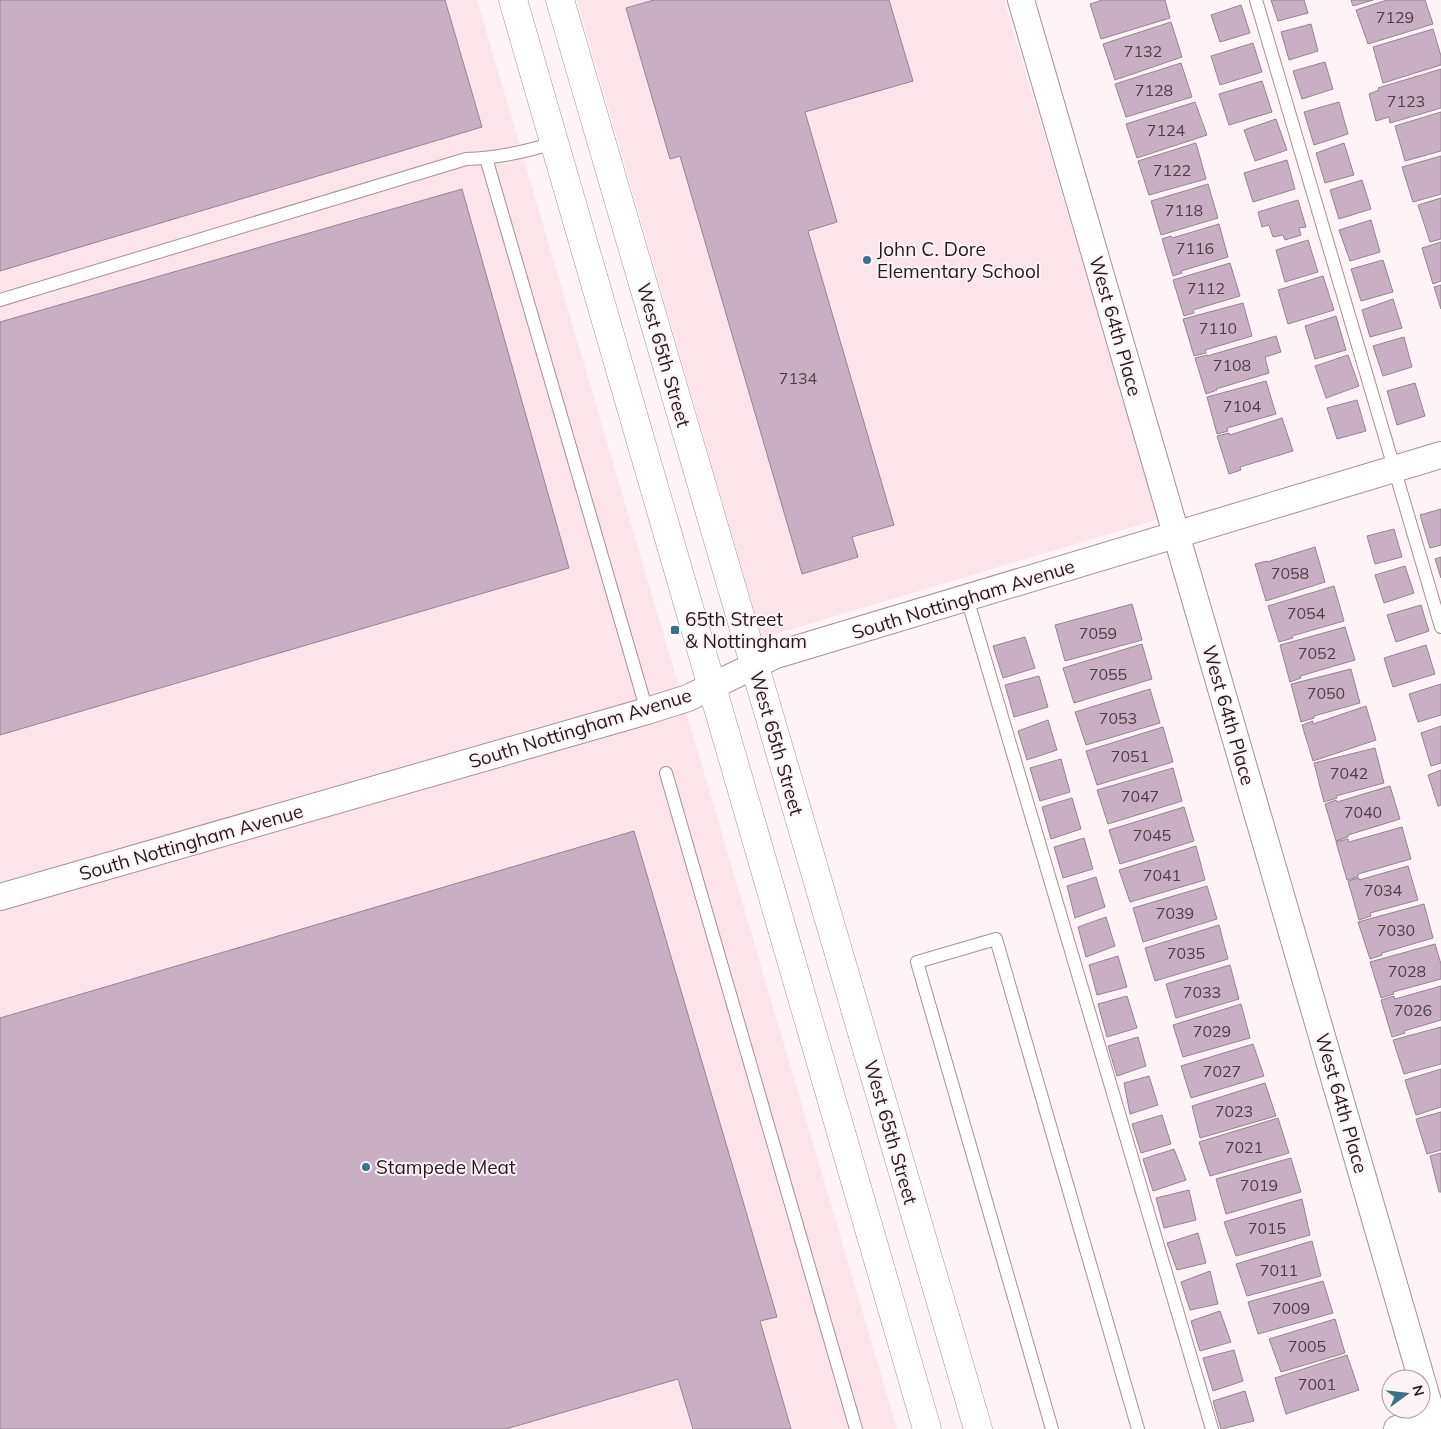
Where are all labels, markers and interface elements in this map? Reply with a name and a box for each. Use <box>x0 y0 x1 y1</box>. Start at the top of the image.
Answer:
house number: 7129 <box>1376 7 1414 27</box>
house number: 7132 <box>1124 41 1162 61</box>
house number: 7128 <box>1135 80 1173 100</box>
house number: 7123 <box>1387 91 1425 111</box>
house number: 7124 <box>1147 120 1186 140</box>
house number: 7122 <box>1153 160 1191 180</box>
house number: 7118 <box>1165 200 1203 220</box>
place label: John C. Dore Elementary School <box>877 237 1040 283</box>
house number: 7116 <box>1176 238 1214 258</box>
street label: West 64th Place <box>1085 253 1147 399</box>
marker: John C. Dore Elementary School <box>861 254 873 266</box>
house number: 7112 <box>1187 278 1225 298</box>
street label: West 65th Street <box>632 280 696 430</box>
house number: 7110 <box>1199 318 1237 338</box>
house number: 7108 <box>1213 355 1251 375</box>
house number: 7134 <box>779 368 818 388</box>
house number: 7104 <box>1223 396 1262 416</box>
street label: South Nottingham Avenue <box>849 554 1077 644</box>
house number: 7058 <box>1271 563 1309 583</box>
house number: 7054 <box>1287 603 1326 623</box>
place label: 65th Street & Nottingham <box>685 607 807 653</box>
house number: 7059 <box>1079 623 1117 643</box>
marker: 65th Street & Nottingham <box>669 624 681 636</box>
street label: West 64th Place <box>1198 642 1260 788</box>
house number: 7052 <box>1298 643 1336 663</box>
house number: 7055 <box>1089 664 1127 684</box>
street label: West 65th Street <box>745 668 809 818</box>
street label: South Nottingham Avenue <box>466 683 694 773</box>
house number: 7050 <box>1307 683 1345 703</box>
house number: 7053 <box>1099 708 1137 728</box>
house number: 7051 <box>1111 746 1149 766</box>
house number: 7042 <box>1330 763 1368 783</box>
house number: 7047 <box>1121 786 1159 806</box>
street label: South Nottingham Avenue <box>76 799 306 885</box>
house number: 7040 <box>1344 802 1382 822</box>
house number: 7045 <box>1133 825 1171 845</box>
house number: 7041 <box>1143 865 1181 885</box>
house number: 7034 <box>1364 880 1403 900</box>
house number: 7039 <box>1156 903 1194 923</box>
house number: 7030 <box>1377 920 1415 940</box>
house number: 7035 <box>1167 943 1205 963</box>
house number: 7028 <box>1388 961 1426 981</box>
house number: 7033 <box>1183 982 1221 1002</box>
house number: 7026 <box>1394 1000 1432 1020</box>
house number: 7029 <box>1193 1021 1231 1041</box>
street label: West 64th Place <box>1311 1030 1373 1176</box>
street label: West 65th Street <box>859 1057 923 1207</box>
house number: 7027 <box>1203 1061 1241 1081</box>
house number: 7023 <box>1215 1101 1253 1121</box>
house number: 7021 <box>1225 1137 1263 1157</box>
place label: Stampede Meat <box>376 1155 516 1179</box>
marker: Stampede Meat <box>360 1161 372 1173</box>
house number: 7019 <box>1240 1175 1278 1195</box>
house number: 7015 <box>1248 1218 1286 1238</box>
house number: 7011 <box>1260 1260 1298 1280</box>
house number: 7009 <box>1272 1298 1310 1318</box>
house number: 7005 <box>1288 1336 1326 1356</box>
north arrow <box>1381 1369 1431 1419</box>
house number: 7001 <box>1298 1374 1336 1394</box>
text: N <box>1408 1383 1429 1398</box>

